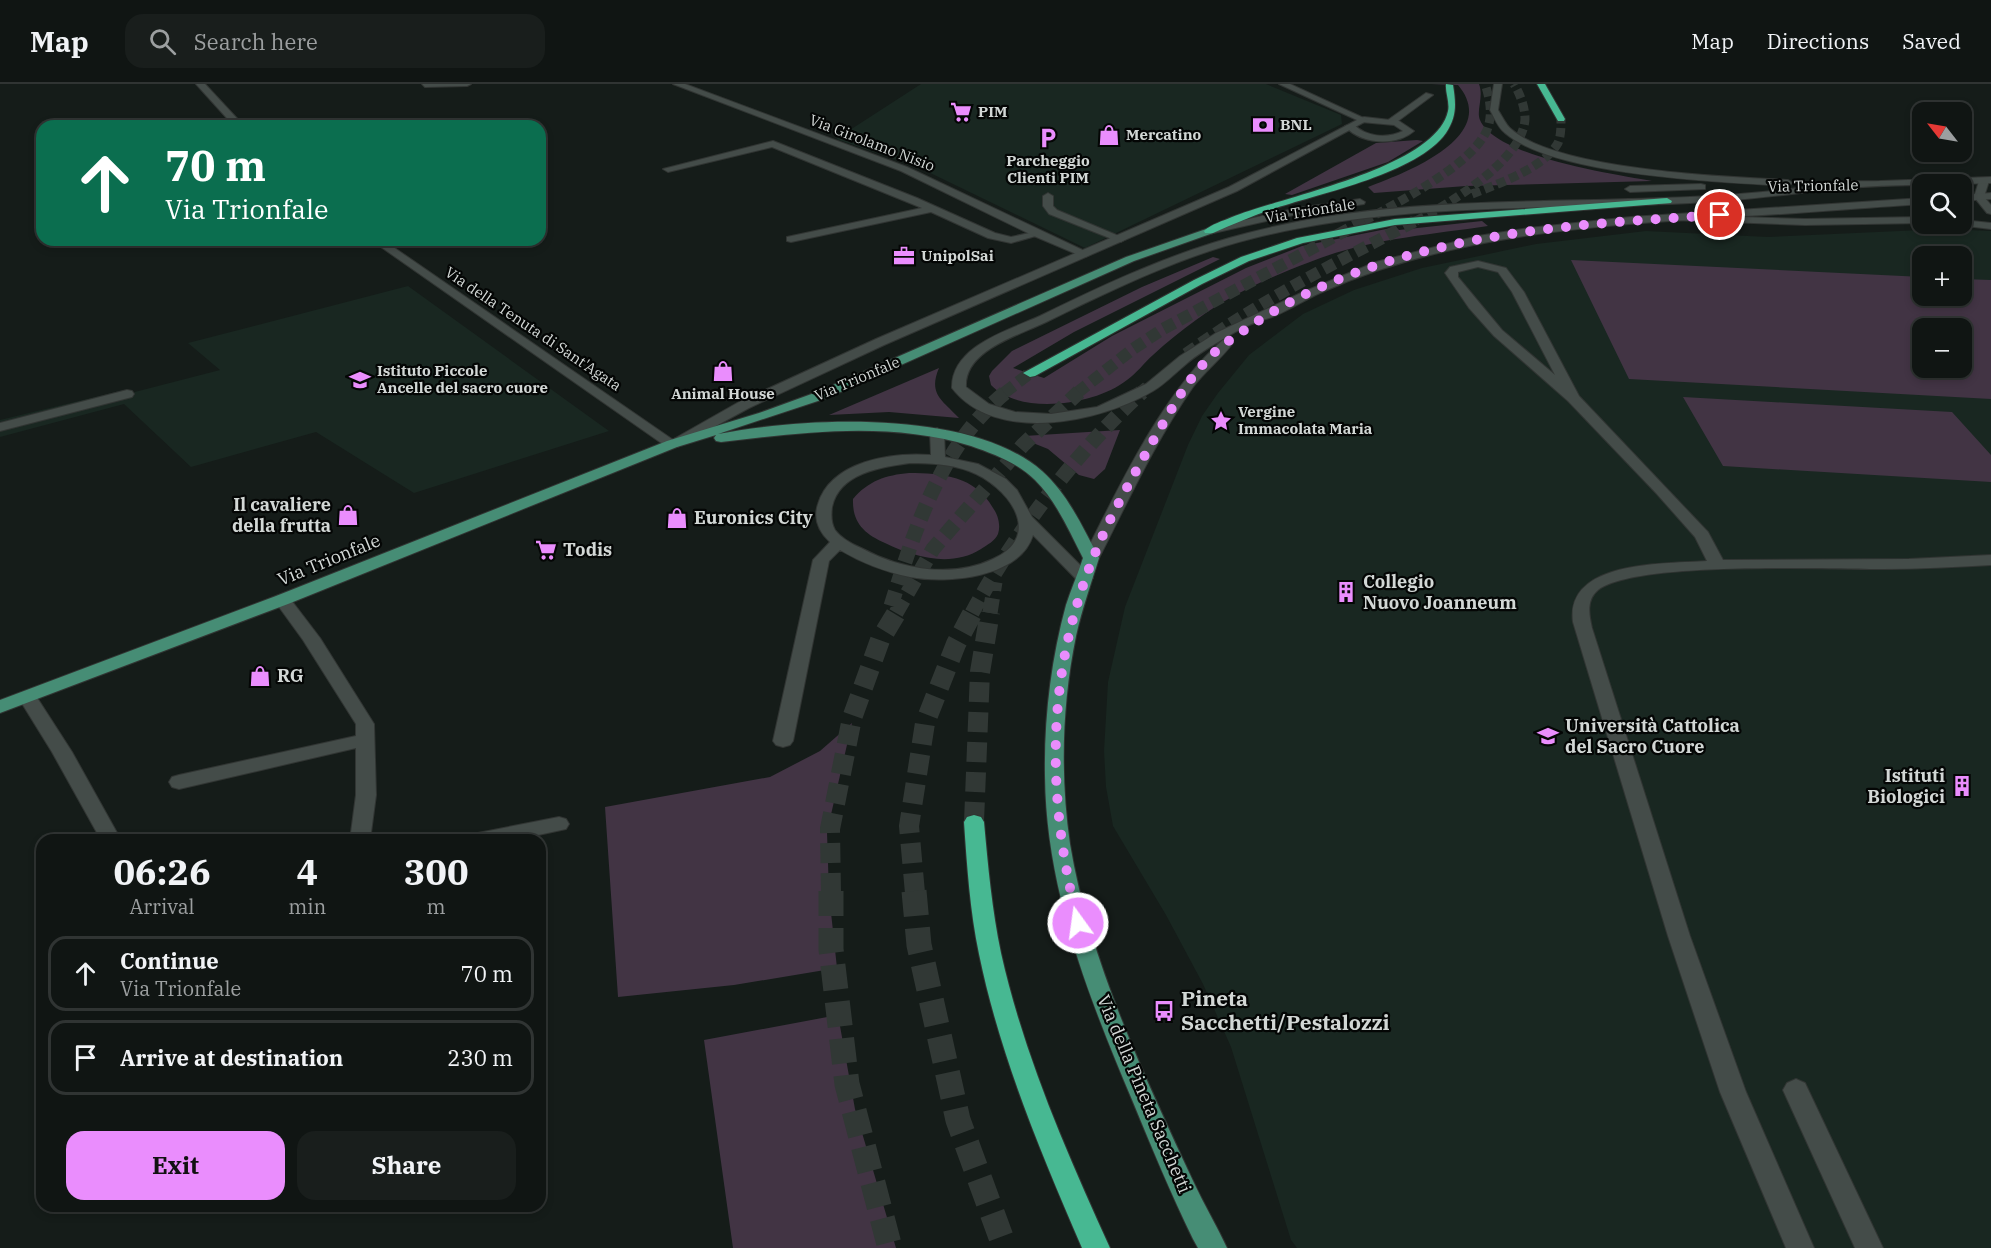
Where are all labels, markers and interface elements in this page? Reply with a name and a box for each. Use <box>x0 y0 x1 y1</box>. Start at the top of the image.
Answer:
search box <box>125 14 545 68</box>
text: Map <box>30 23 89 60</box>
icon: search <box>146 25 179 58</box>
text: Search here <box>194 27 318 56</box>
text: Map <box>1691 27 1734 55</box>
text: Directions <box>1767 27 1869 55</box>
text: Saved <box>1902 27 1961 55</box>
supermarket icon: PIM <box>949 100 973 124</box>
place label: PIM <box>978 102 1007 121</box>
north arrow <box>1912 102 1972 162</box>
map controls <box>1912 102 1972 378</box>
street label: Via Girolamo Nisio <box>807 110 937 175</box>
bank icon: BNL <box>1251 113 1275 137</box>
place label: BNL <box>1280 115 1312 134</box>
shop icon: Mercatino <box>1097 123 1121 147</box>
place label: Mercatino <box>1126 125 1202 144</box>
parking icon: Parcheggio Clienti PIM <box>1036 126 1060 150</box>
text: 70 m <box>165 138 266 193</box>
icon: ahead <box>66 144 144 222</box>
place label: Parcheggio Clienti PIM <box>1006 151 1090 187</box>
button: search <box>1912 174 1972 234</box>
street label: Via Trionfale <box>1767 175 1859 196</box>
pin <box>1694 189 1745 240</box>
text: Via Trionfale <box>165 191 329 226</box>
street label: Via Trionfale <box>1264 194 1356 227</box>
icon: arrive <box>1703 198 1736 231</box>
office icon: UnipolSai <box>892 244 916 268</box>
place label: UnipolSai <box>921 246 994 265</box>
button: + <box>1912 246 1972 306</box>
street label: Via della Tenuta di Sant'Agata <box>442 262 625 395</box>
button: − <box>1912 318 1972 378</box>
street label: Via Trionfale <box>811 352 902 405</box>
shop icon: Animal House <box>711 359 735 383</box>
place label: Istituto Piccole Ancelle del sacro cuore <box>377 361 548 397</box>
school or university icon: Istituto Piccole Ancelle del sacro cuore <box>348 368 372 392</box>
place label: Animal House <box>671 384 775 403</box>
place label: Vergine Immacolata Maria <box>1238 402 1373 438</box>
place icon: Vergine Immacolata Maria <box>1209 409 1233 433</box>
place label: Il cavaliere della frutta <box>232 493 331 537</box>
shop icon: Il cavaliere della frutta <box>336 503 360 527</box>
shop icon: Euronics City <box>665 506 689 530</box>
place label: Euronics City <box>694 506 814 529</box>
street label: Via Trionfale <box>274 528 384 591</box>
supermarket icon: Todis <box>534 538 558 562</box>
place label: Todis <box>563 538 612 561</box>
place label: Collegio Nuovo Joanneum <box>1363 570 1517 614</box>
building icon: Collegio Nuovo Joanneum <box>1334 580 1358 604</box>
shop icon: RG <box>248 664 272 688</box>
place label: RG <box>277 664 304 687</box>
place label: Università Cattolica del Sacro Cuore <box>1565 714 1740 758</box>
school or university icon: Università Cattolica del Sacro Cuore <box>1536 724 1560 748</box>
place label: Istituti Biologici <box>1867 764 1945 808</box>
building icon: Istituti Biologici <box>1950 774 1974 798</box>
text: 06:26 <box>113 848 211 895</box>
text: 4 <box>296 848 318 895</box>
text: 300 <box>404 848 469 895</box>
position arrow <box>1046 891 1110 955</box>
text: Arrival <box>130 893 195 920</box>
text: min <box>288 893 326 920</box>
text: m <box>427 893 446 920</box>
text: Continue <box>120 946 219 975</box>
icon: ahead <box>69 957 102 990</box>
text: 70 m <box>461 959 513 988</box>
text: Via Trionfale <box>120 975 241 1002</box>
place label: Pineta Sacchetti/Pestalozzi <box>1181 984 1390 1036</box>
street label: Via della Pineta Sacchetti <box>1092 991 1197 1197</box>
bus stop icon: Pineta Sacchetti/Pestalozzi <box>1152 999 1176 1023</box>
icon: arrive <box>69 1041 102 1074</box>
text: Arrive at destination <box>120 1043 343 1072</box>
text: 230 m <box>447 1043 513 1072</box>
button: Exit <box>66 1131 285 1200</box>
button: Share <box>297 1131 516 1200</box>

